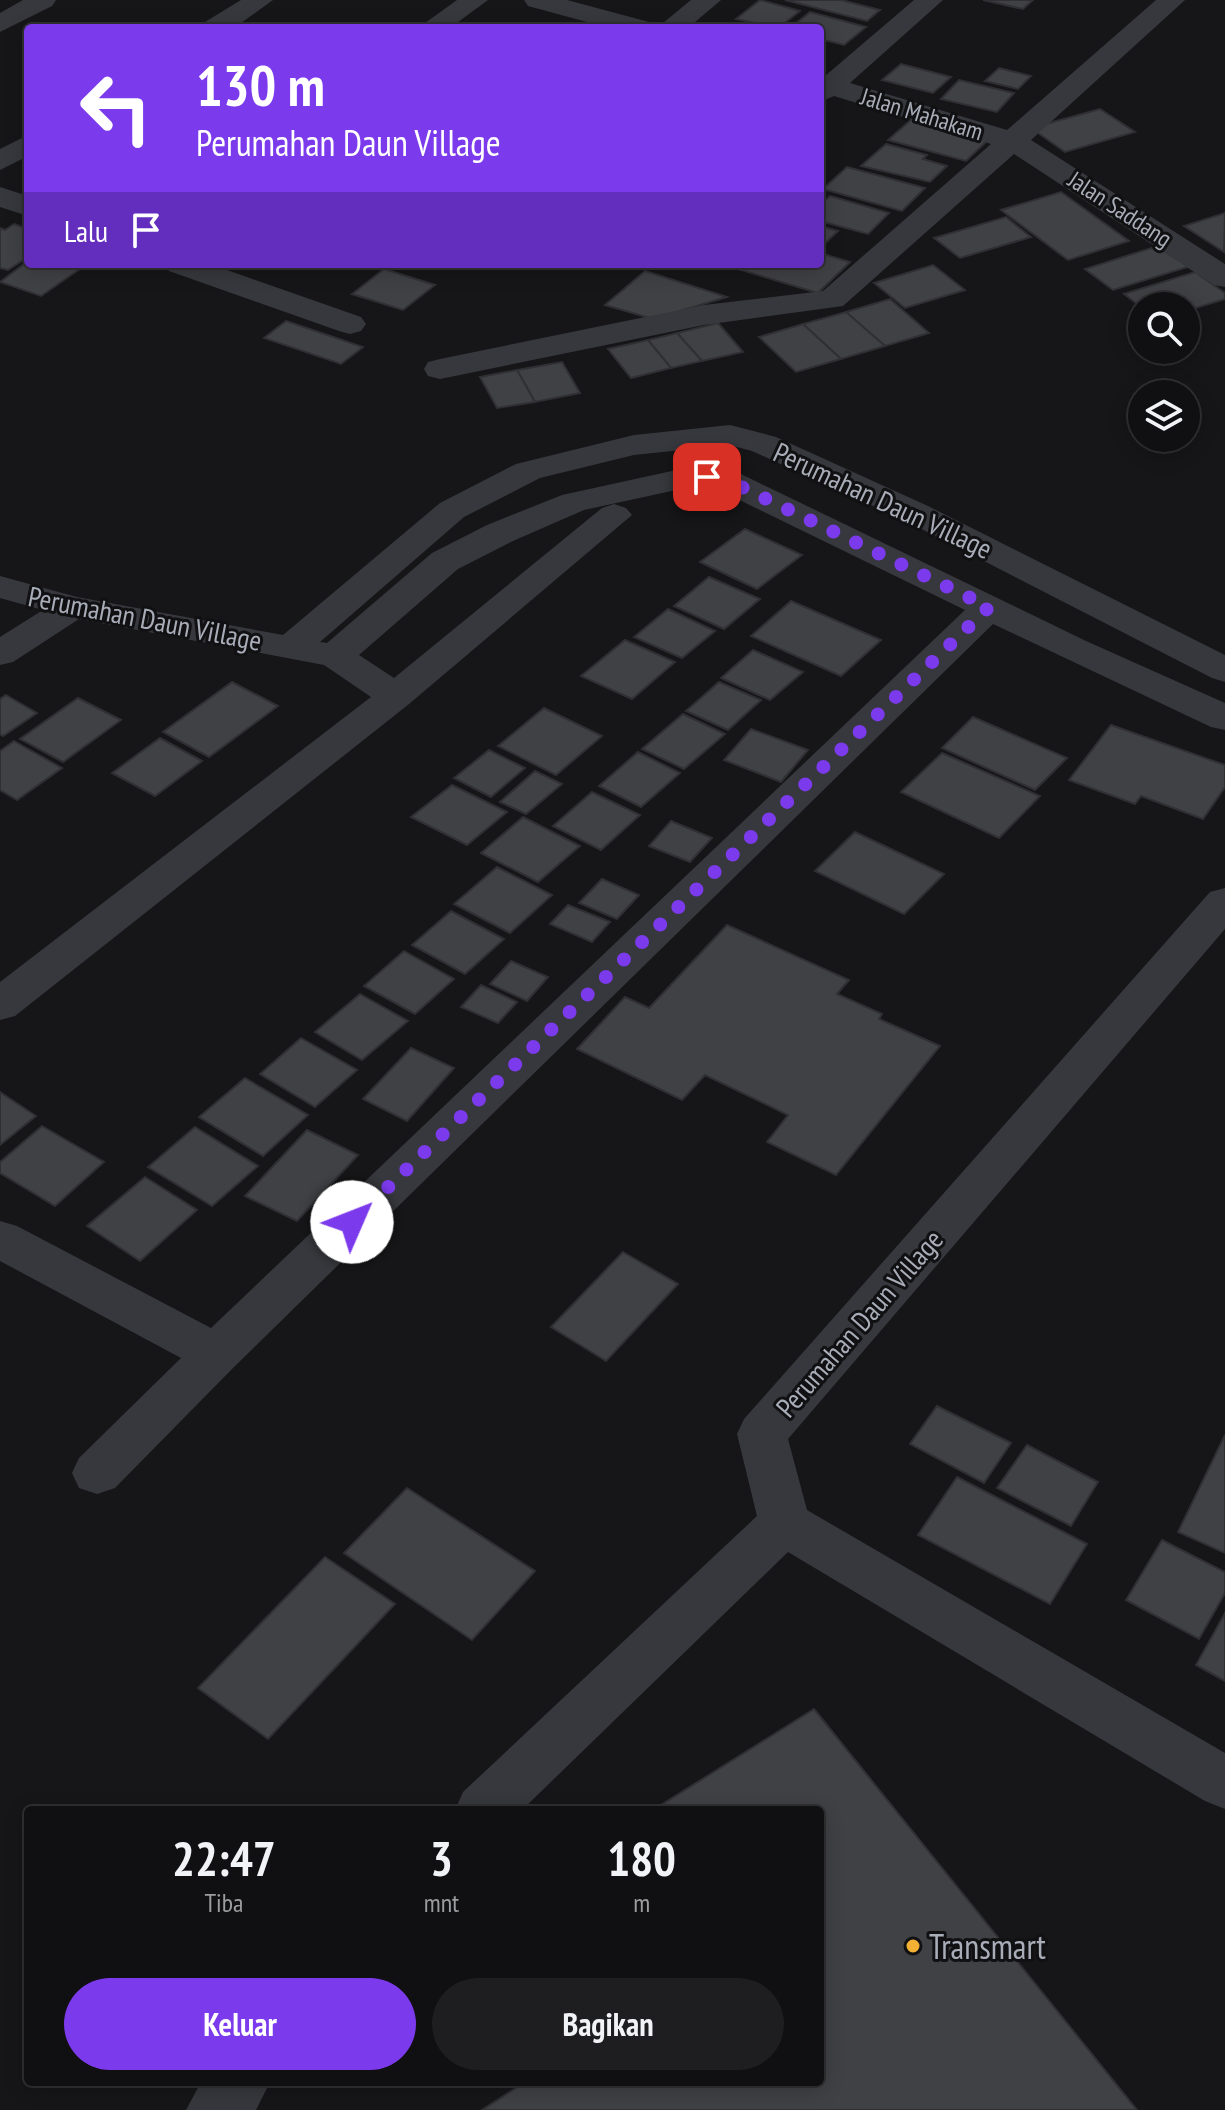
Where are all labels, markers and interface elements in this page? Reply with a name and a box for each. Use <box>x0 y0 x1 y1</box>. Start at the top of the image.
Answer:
text: 130 m <box>196 49 325 121</box>
icon: left <box>64 56 168 160</box>
street label: Jalan Mahakam <box>856 80 987 147</box>
text: Perumahan Daun Village <box>196 119 501 166</box>
street label: Jalan Saddang <box>1061 163 1178 254</box>
icon: arrive <box>124 208 168 252</box>
text: Lalu <box>64 211 108 250</box>
map controls <box>1128 292 1200 452</box>
button: search <box>1128 292 1200 364</box>
button: layers <box>1128 380 1200 452</box>
street label: Perumahan Daun Village <box>768 433 998 567</box>
pin <box>673 443 741 511</box>
icon: arrive <box>685 455 729 499</box>
street label: Perumahan Daun Village <box>25 577 265 659</box>
position arrow <box>310 1180 394 1264</box>
street label: Perumahan Daun Village <box>767 1221 951 1425</box>
text: 22:47 <box>172 1827 276 1889</box>
text: 3 <box>430 1827 453 1889</box>
text: 180 <box>607 1827 676 1889</box>
text: Tiba <box>204 1886 243 1919</box>
text: mnt <box>424 1886 459 1919</box>
text: m <box>633 1886 650 1919</box>
place label: Transmart <box>929 1924 1047 1968</box>
marker: Transmart <box>904 1937 922 1955</box>
button: Keluar <box>64 1978 416 2070</box>
button: Bagikan <box>432 1978 784 2070</box>

